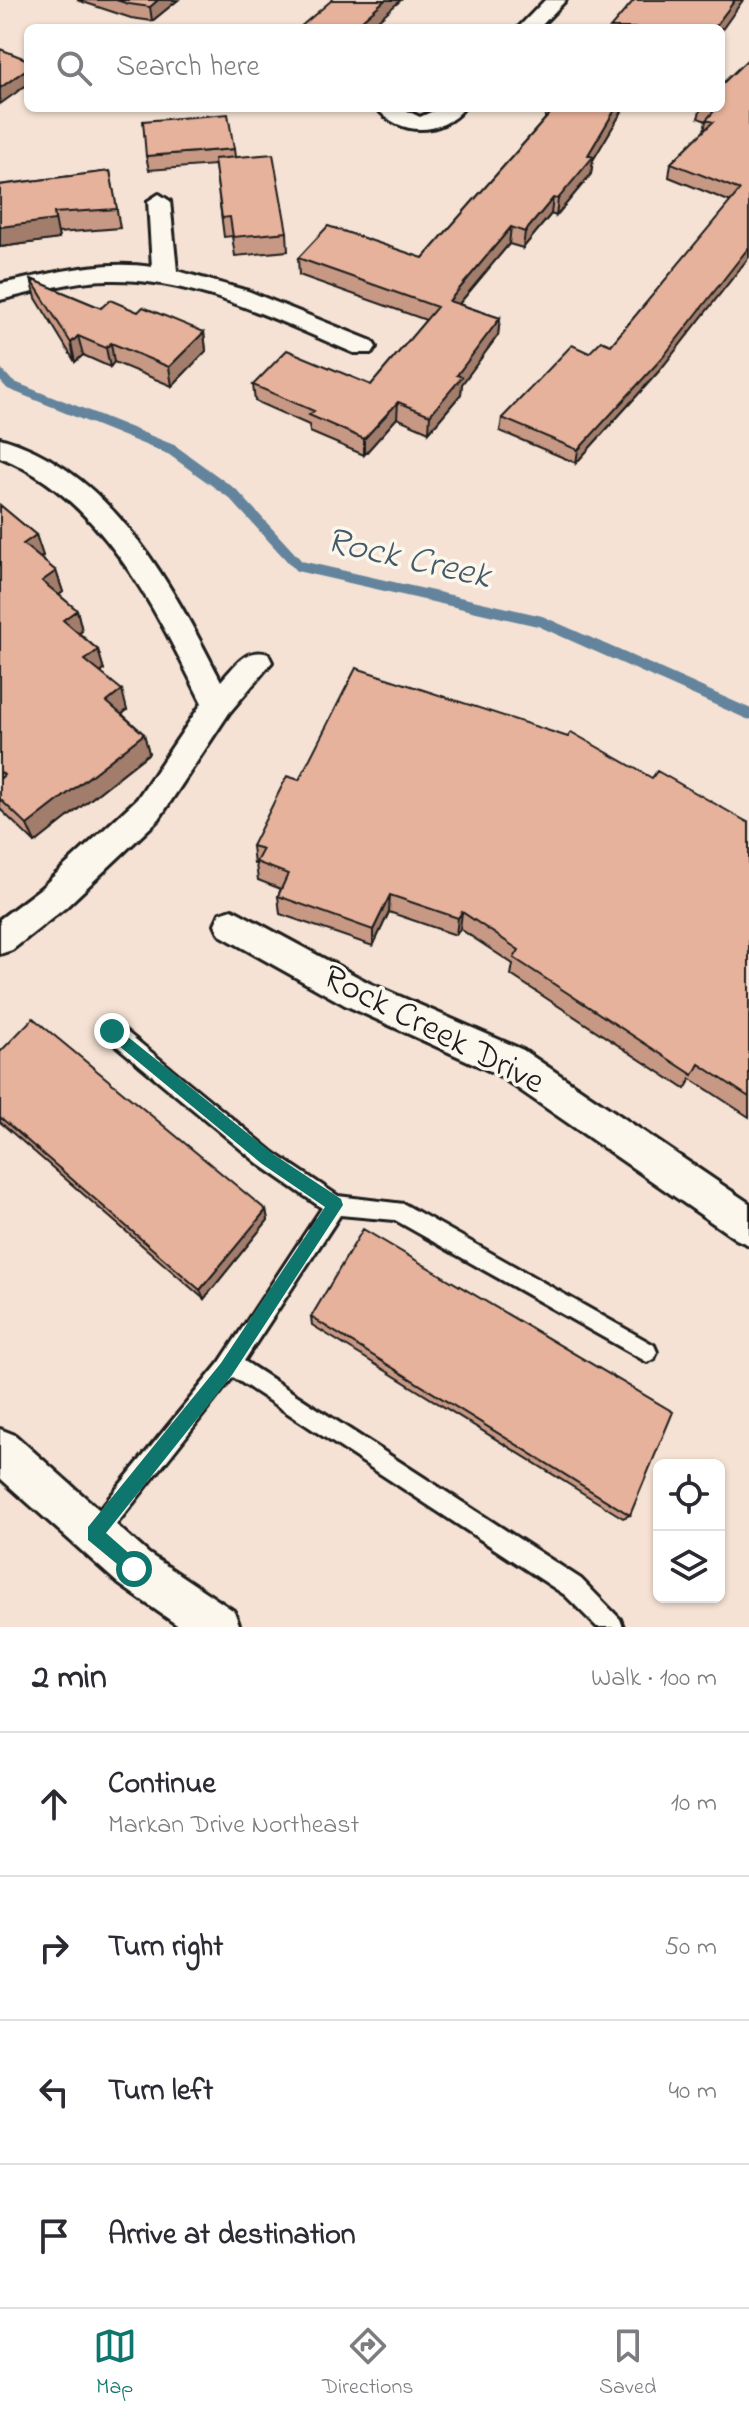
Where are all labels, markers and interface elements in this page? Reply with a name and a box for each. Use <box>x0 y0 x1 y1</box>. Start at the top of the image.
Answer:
search box <box>24 24 725 112</box>
icon: search <box>52 46 96 90</box>
text: Search here <box>116 46 260 90</box>
water label: Rock Creek <box>320 514 497 606</box>
street label: Rock Creek Drive <box>313 952 554 1110</box>
route end <box>94 1013 130 1049</box>
map controls <box>653 1459 725 1603</box>
button: locate <box>653 1459 725 1531</box>
button: layers <box>653 1531 725 1603</box>
route start <box>116 1551 152 1587</box>
text: 2 min <box>32 1654 107 1704</box>
text: Walk · 100 m <box>591 1660 717 1698</box>
text: Continue <box>108 1763 216 1807</box>
icon: ahead <box>32 1782 76 1826</box>
text: 10 m <box>671 1785 717 1823</box>
text: Markan Drive Northeast <box>108 1807 359 1845</box>
icon: right <box>32 1926 76 1970</box>
text: Turn right <box>108 1926 223 1970</box>
text: 50 m <box>664 1929 717 1967</box>
icon: left <box>32 2070 76 2114</box>
text: Turn left <box>108 2070 213 2114</box>
text: 40 m <box>668 2073 717 2111</box>
icon: arrive <box>32 2214 76 2258</box>
text: Arrive at destination <box>108 2214 356 2258</box>
tab: Map <box>93 2324 137 2404</box>
tab: Directions <box>322 2324 414 2404</box>
tab: Saved <box>599 2324 656 2404</box>

